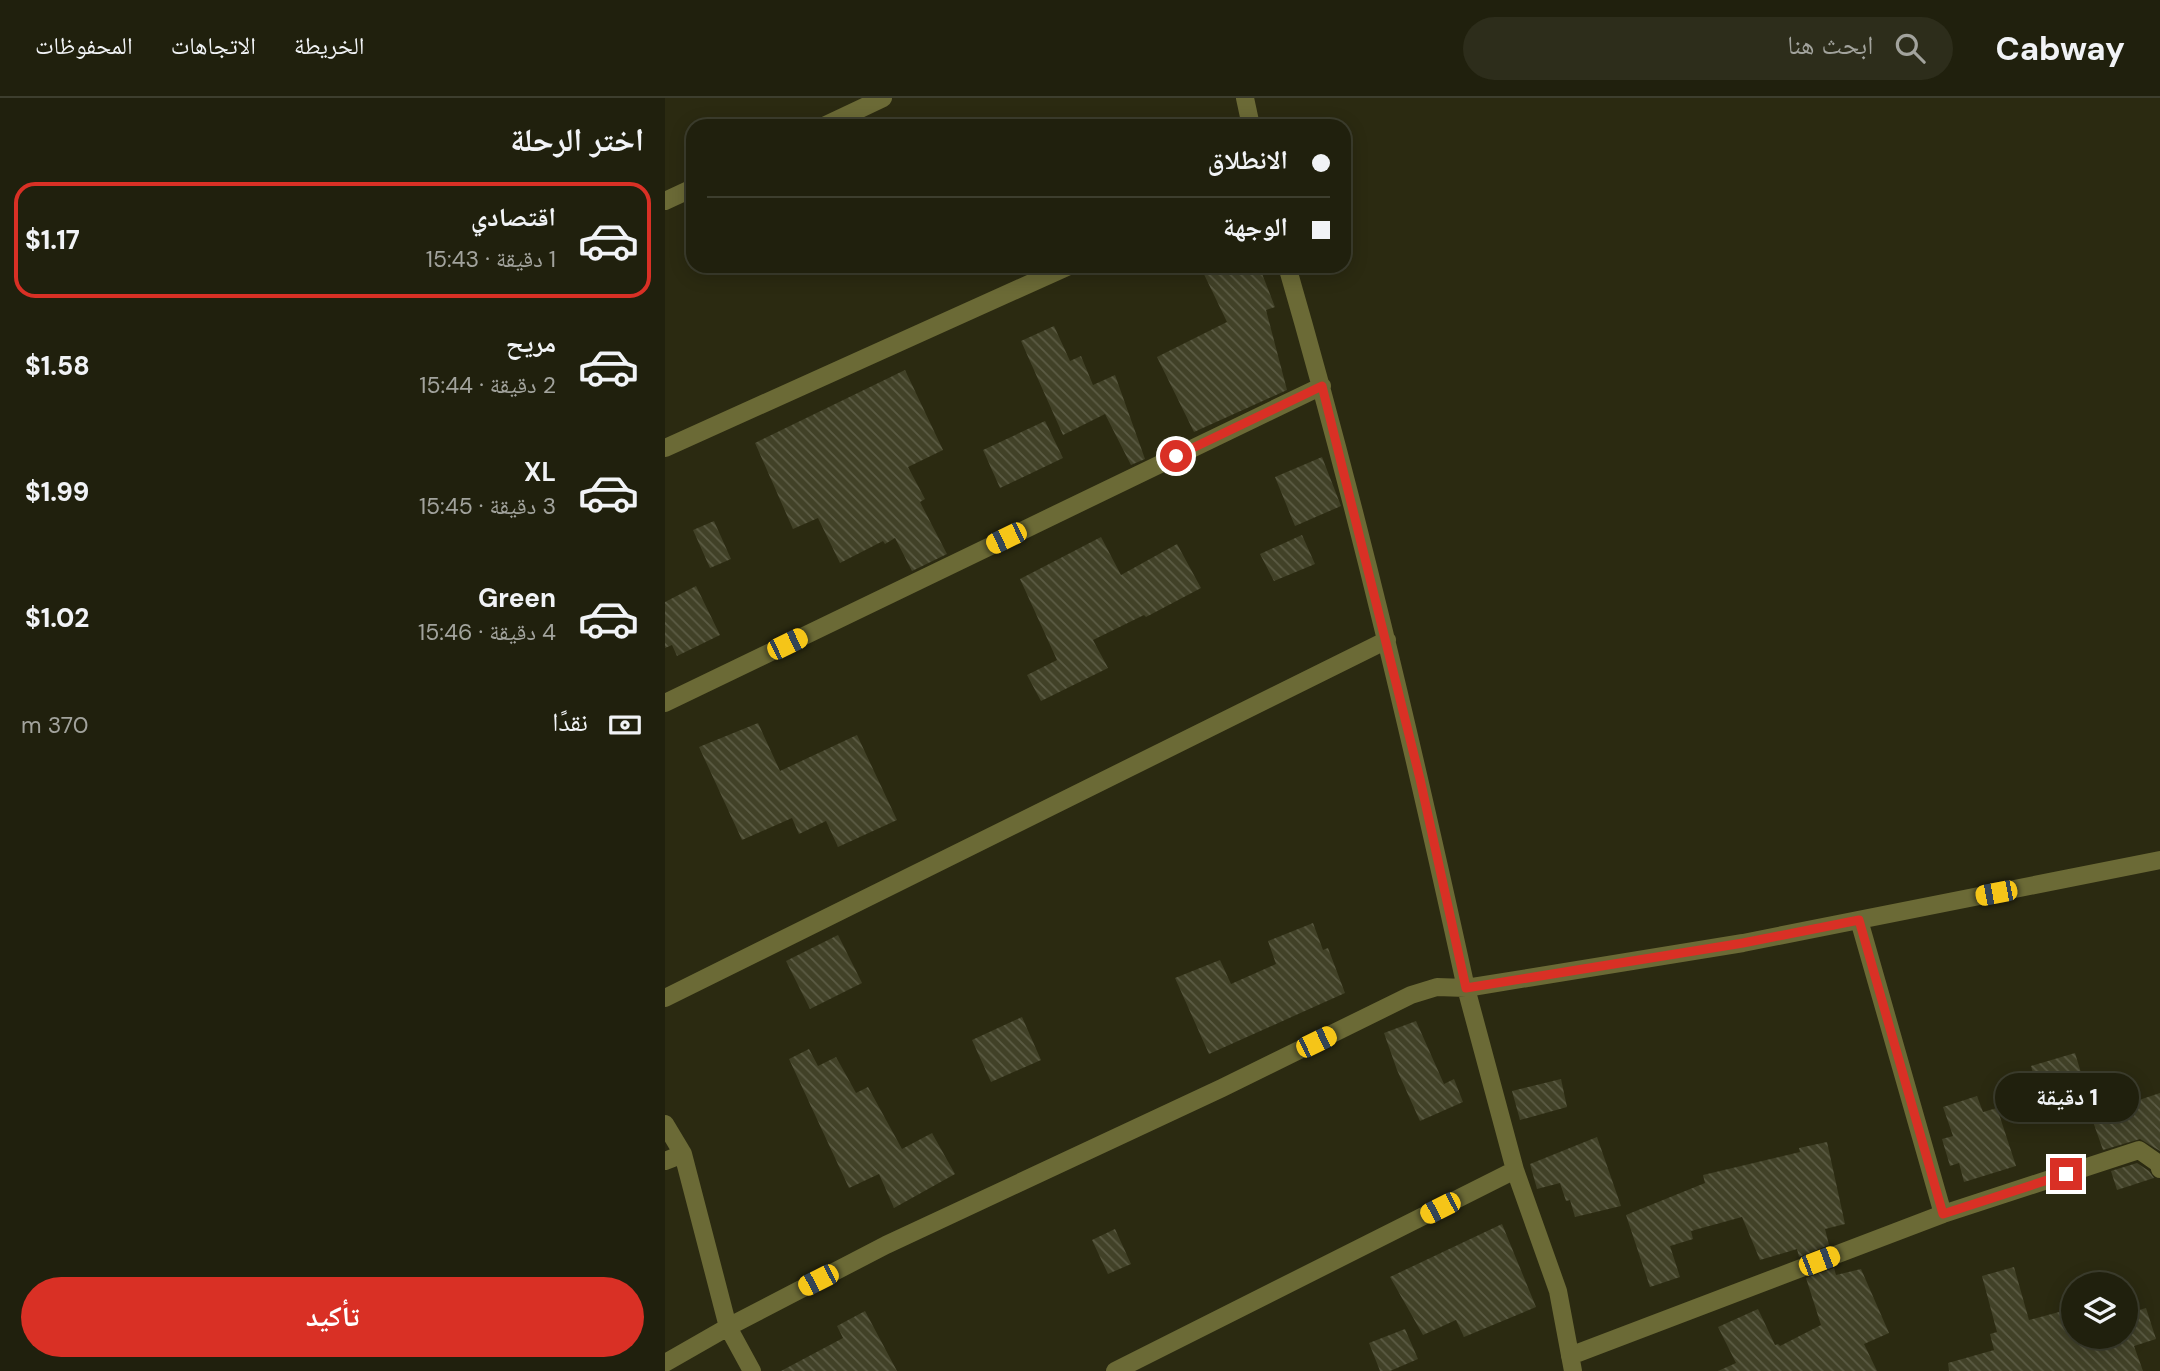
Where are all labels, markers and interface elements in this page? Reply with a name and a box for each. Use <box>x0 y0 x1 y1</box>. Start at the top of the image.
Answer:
search box <box>1463 17 1953 80</box>
text: Cabway <box>1995 27 2125 70</box>
text: ابحث هنا <box>1787 28 1873 62</box>
icon: search <box>1891 29 1929 67</box>
text: المحفوظات <box>35 30 133 61</box>
text: الاتجاهات <box>171 30 256 61</box>
text: الخريطة <box>294 30 365 61</box>
text: اختر الرحلة <box>510 119 644 161</box>
text: الانطلاق <box>1208 143 1288 177</box>
text: اقتصادي <box>471 200 556 234</box>
icon: car <box>577 209 640 272</box>
text: الوجهة <box>1223 210 1288 244</box>
text: $1.17 <box>25 223 80 257</box>
text: 1 دقيقة · 15:43 <box>426 244 556 274</box>
text: مريح <box>506 326 556 360</box>
icon: car <box>577 335 640 398</box>
text: $1.58 <box>25 349 90 383</box>
text: 2 دقيقة · 15:44 <box>419 370 556 400</box>
route start <box>1160 440 1192 472</box>
text: XL <box>524 455 556 489</box>
icon: car <box>577 461 640 524</box>
text: $1.99 <box>25 475 89 509</box>
text: 3 دقيقة · 15:45 <box>419 491 556 521</box>
car <box>983 519 1030 557</box>
text: Green <box>478 581 556 615</box>
icon: car <box>577 587 640 650</box>
text: $1.02 <box>25 601 89 635</box>
text: 4 دقيقة · 15:46 <box>418 617 556 647</box>
car <box>764 625 811 663</box>
text: نقدًا <box>552 705 588 739</box>
icon: cash <box>606 706 644 744</box>
text: 370 m <box>21 710 89 740</box>
car <box>1974 879 2019 907</box>
car <box>1293 1023 1340 1061</box>
callout: 1 دقيقة <box>1994 1072 2138 1122</box>
text: 1 دقيقة <box>2036 1082 2098 1112</box>
route end <box>2050 1158 2082 1190</box>
car <box>1417 1189 1464 1227</box>
car <box>1796 1244 1843 1278</box>
car <box>795 1261 842 1299</box>
map controls <box>2061 1272 2138 1349</box>
button: layers <box>2061 1272 2138 1349</box>
button: تأكيد <box>21 1277 644 1357</box>

